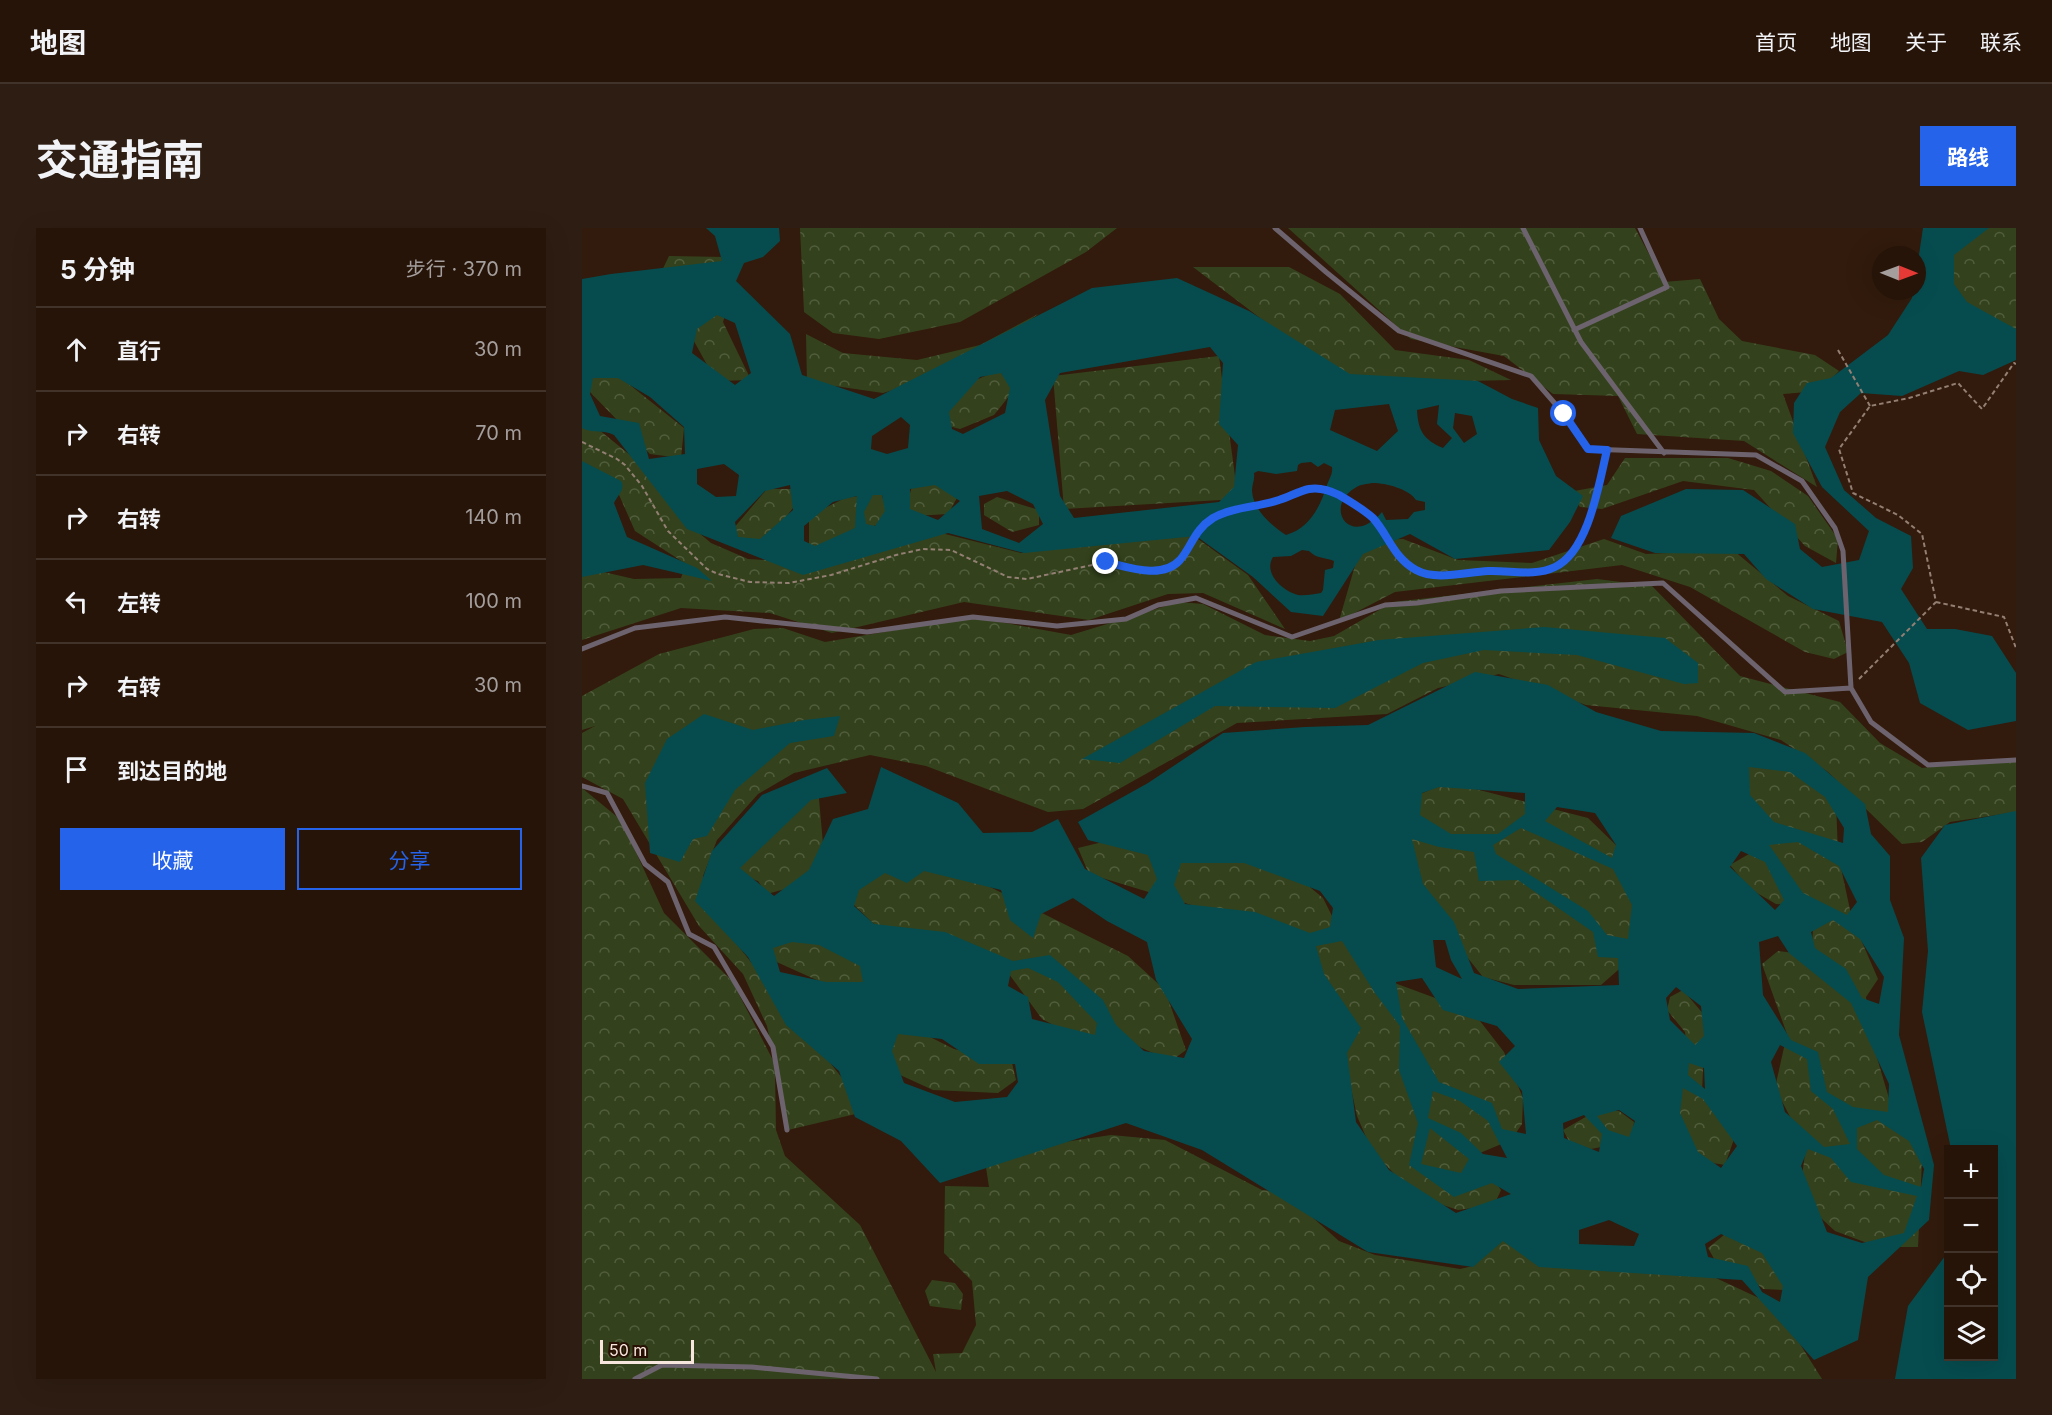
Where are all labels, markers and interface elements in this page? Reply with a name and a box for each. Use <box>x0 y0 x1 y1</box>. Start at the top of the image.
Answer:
text: 地图 <box>30 26 86 60</box>
text: 首页 <box>1755 30 1797 55</box>
text: 地图 <box>1830 30 1872 55</box>
text: 关于 <box>1905 30 1947 55</box>
text: 联系 <box>1980 30 2022 55</box>
button: 路线 <box>1920 126 2016 186</box>
text: 交通指南 <box>36 134 204 185</box>
north arrow <box>1872 246 1926 300</box>
text: 5 分钟 <box>60 254 135 285</box>
text: 步行 · 370 m <box>406 257 522 281</box>
icon: ahead <box>60 333 93 366</box>
text: 30 m <box>474 337 522 361</box>
text: 直行 <box>117 338 161 364</box>
route start <box>1550 400 1576 426</box>
icon: right <box>60 417 93 450</box>
text: 70 m <box>475 421 522 445</box>
text: 右转 <box>117 422 161 448</box>
icon: right <box>60 501 93 534</box>
text: 140 m <box>465 505 522 529</box>
text: 右转 <box>117 506 161 532</box>
route end <box>1092 548 1118 574</box>
icon: left <box>60 585 93 618</box>
text: 100 m <box>465 589 522 613</box>
text: 左转 <box>117 590 161 616</box>
icon: right <box>60 669 93 702</box>
text: 30 m <box>474 673 522 697</box>
text: 右转 <box>117 674 161 700</box>
icon: arrive <box>60 753 93 786</box>
text: 到达目的地 <box>117 758 227 784</box>
button: 收藏 <box>60 828 285 890</box>
button: 分享 <box>297 828 522 890</box>
map controls <box>1944 1145 1998 1361</box>
button: + <box>1944 1145 1998 1199</box>
button: − <box>1944 1199 1998 1253</box>
button: locate <box>1944 1253 1998 1307</box>
button: layers <box>1944 1307 1998 1361</box>
scale bar <box>600 1337 694 1364</box>
text: 50 m <box>609 1340 647 1360</box>

